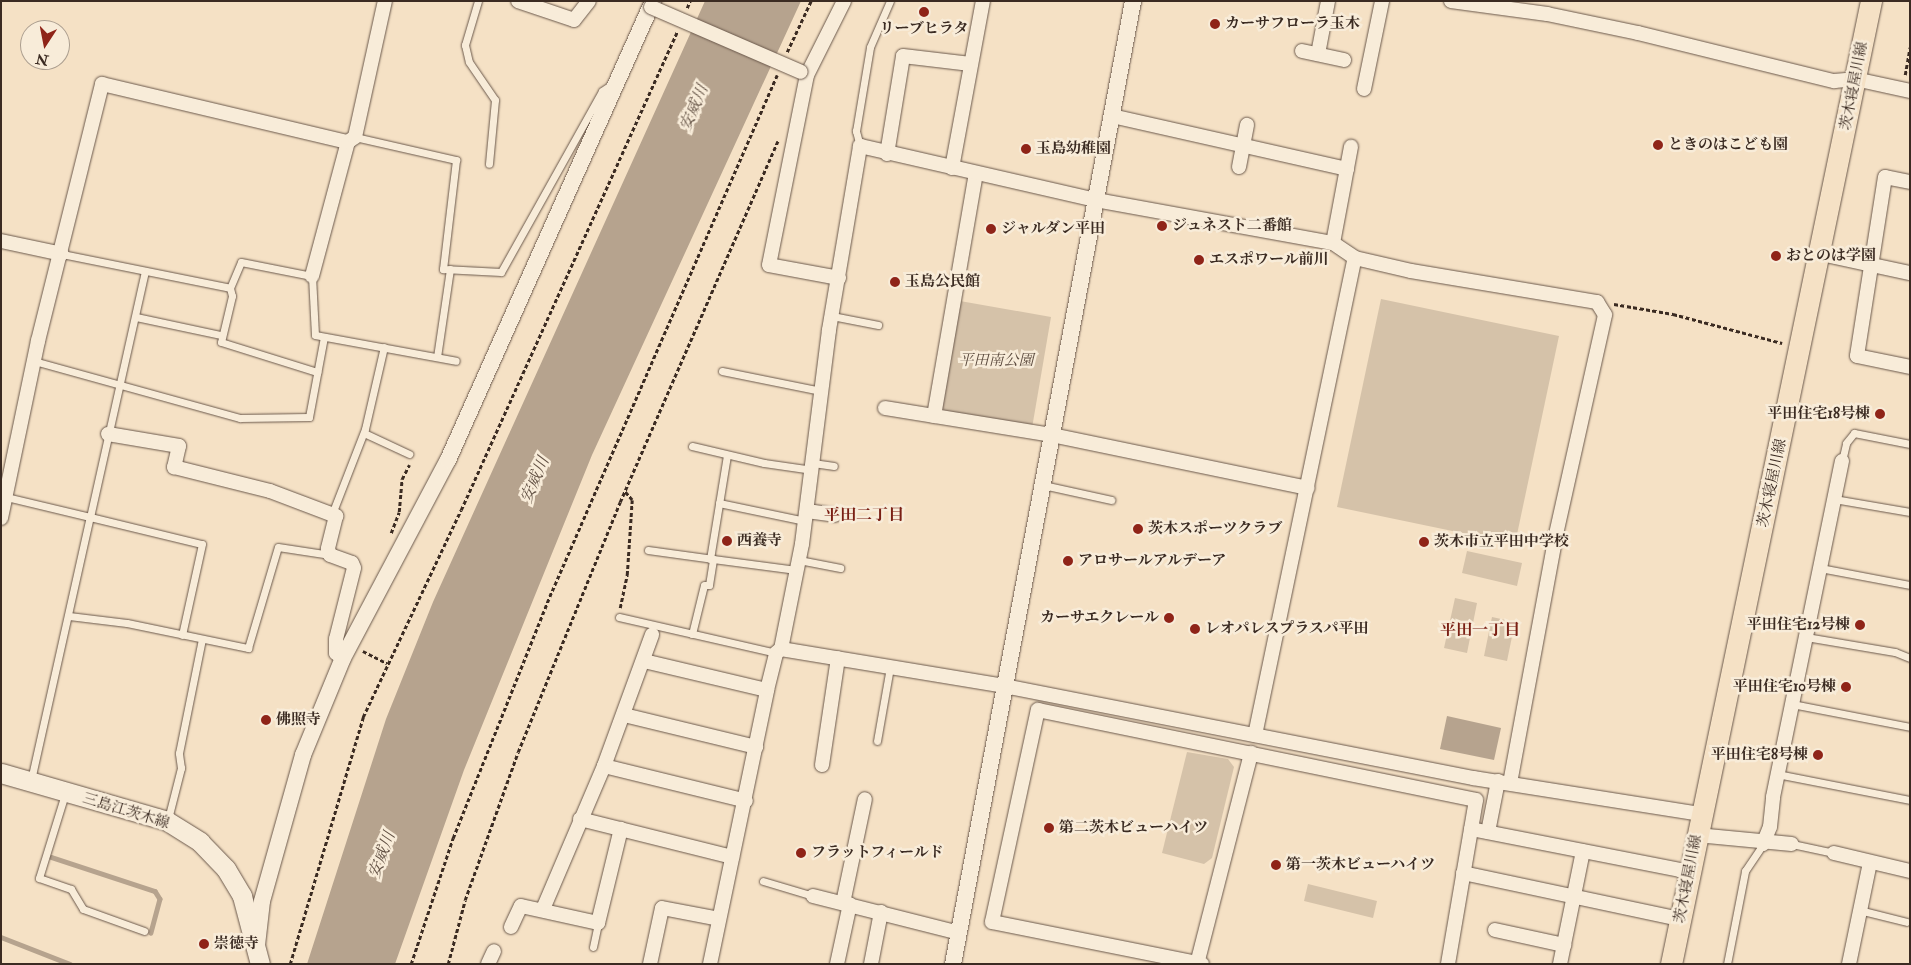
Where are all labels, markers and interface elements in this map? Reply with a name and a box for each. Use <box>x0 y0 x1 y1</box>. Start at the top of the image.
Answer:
marker: リーブヒラタ <box>918 6 930 18</box>
place label: カーサフローラ玉木 <box>1225 15 1360 33</box>
marker: カーサフローラ玉木 <box>1209 18 1221 30</box>
north arrow <box>20 20 70 70</box>
place label: リーブヒラタ <box>879 20 969 38</box>
street label: 茨木寝屋川線 <box>1837 40 1871 132</box>
text: N <box>34 50 50 69</box>
water label: 安威川 <box>676 82 712 134</box>
place label: ときのはこども園 <box>1668 136 1788 154</box>
marker: ときのはこども園 <box>1652 139 1664 151</box>
place label: 玉島幼稚園 <box>1036 140 1111 158</box>
marker: 玉島幼稚園 <box>1020 143 1032 155</box>
place label: ジュネスト二番館 <box>1172 217 1292 235</box>
place label: ジャルダン平田 <box>1001 220 1106 238</box>
marker: ジュネスト二番館 <box>1156 220 1168 232</box>
marker: ジャルダン平田 <box>985 223 997 235</box>
place label: おとのは学園 <box>1786 247 1876 265</box>
marker: おとのは学園 <box>1770 250 1782 262</box>
place label: エスポワール前川 <box>1209 251 1329 269</box>
marker: エスポワール前川 <box>1193 254 1205 266</box>
place label: 玉島公民館 <box>905 273 980 291</box>
marker: 玉島公民館 <box>889 276 901 288</box>
park label: 平田南公園 <box>959 352 1033 370</box>
place label: 平田住宅18号棟 <box>1768 405 1870 423</box>
marker: 平田住宅18号棟 <box>1874 408 1886 420</box>
street label: 茨木寝屋川線 <box>1754 437 1790 529</box>
water label: 安威川 <box>517 454 553 506</box>
district label: 平田二丁目 <box>824 505 904 525</box>
place label: 茨木スポーツクラブ <box>1148 520 1283 538</box>
marker: 茨木スポーツクラブ <box>1132 523 1144 535</box>
place label: 西養寺 <box>737 532 782 550</box>
place label: 茨木市立平田中学校 <box>1434 533 1569 551</box>
marker: 西養寺 <box>721 535 733 547</box>
marker: 茨木市立平田中学校 <box>1418 536 1430 548</box>
place label: アロサールアルデーア <box>1078 552 1228 570</box>
marker: アロサールアルデーア <box>1062 555 1074 567</box>
place label: カーサエクレール <box>1039 609 1159 627</box>
marker: カーサエクレール <box>1163 612 1175 624</box>
place label: 平田住宅12号棟 <box>1747 616 1850 634</box>
marker: 平田住宅12号棟 <box>1854 619 1866 631</box>
place label: レオパレスプラスパ平田 <box>1205 620 1370 638</box>
district label: 平田一丁目 <box>1440 620 1520 640</box>
marker: レオパレスプラスパ平田 <box>1189 623 1201 635</box>
place label: 平田住宅10号棟 <box>1733 678 1836 696</box>
marker: 平田住宅10号棟 <box>1840 681 1852 693</box>
place label: 佛照寺 <box>276 711 321 729</box>
marker: 佛照寺 <box>260 714 272 726</box>
place label: 平田住宅8号棟 <box>1711 746 1808 764</box>
marker: 平田住宅8号棟 <box>1812 749 1824 761</box>
street label: 三島江茨木線 <box>80 789 172 833</box>
place label: 第二茨木ビューハイツ <box>1059 819 1209 837</box>
marker: 第二茨木ビューハイツ <box>1043 822 1055 834</box>
water label: 安威川 <box>365 829 399 881</box>
street label: 茨木寝屋川線 <box>1671 833 1705 925</box>
place label: フラットフィールド <box>811 844 946 862</box>
marker: フラットフィールド <box>795 847 807 859</box>
place label: 第一茨木ビューハイツ <box>1286 856 1436 874</box>
marker: 第一茨木ビューハイツ <box>1270 859 1282 871</box>
place label: 崇徳寺 <box>214 935 259 953</box>
marker: 崇徳寺 <box>198 938 210 950</box>

